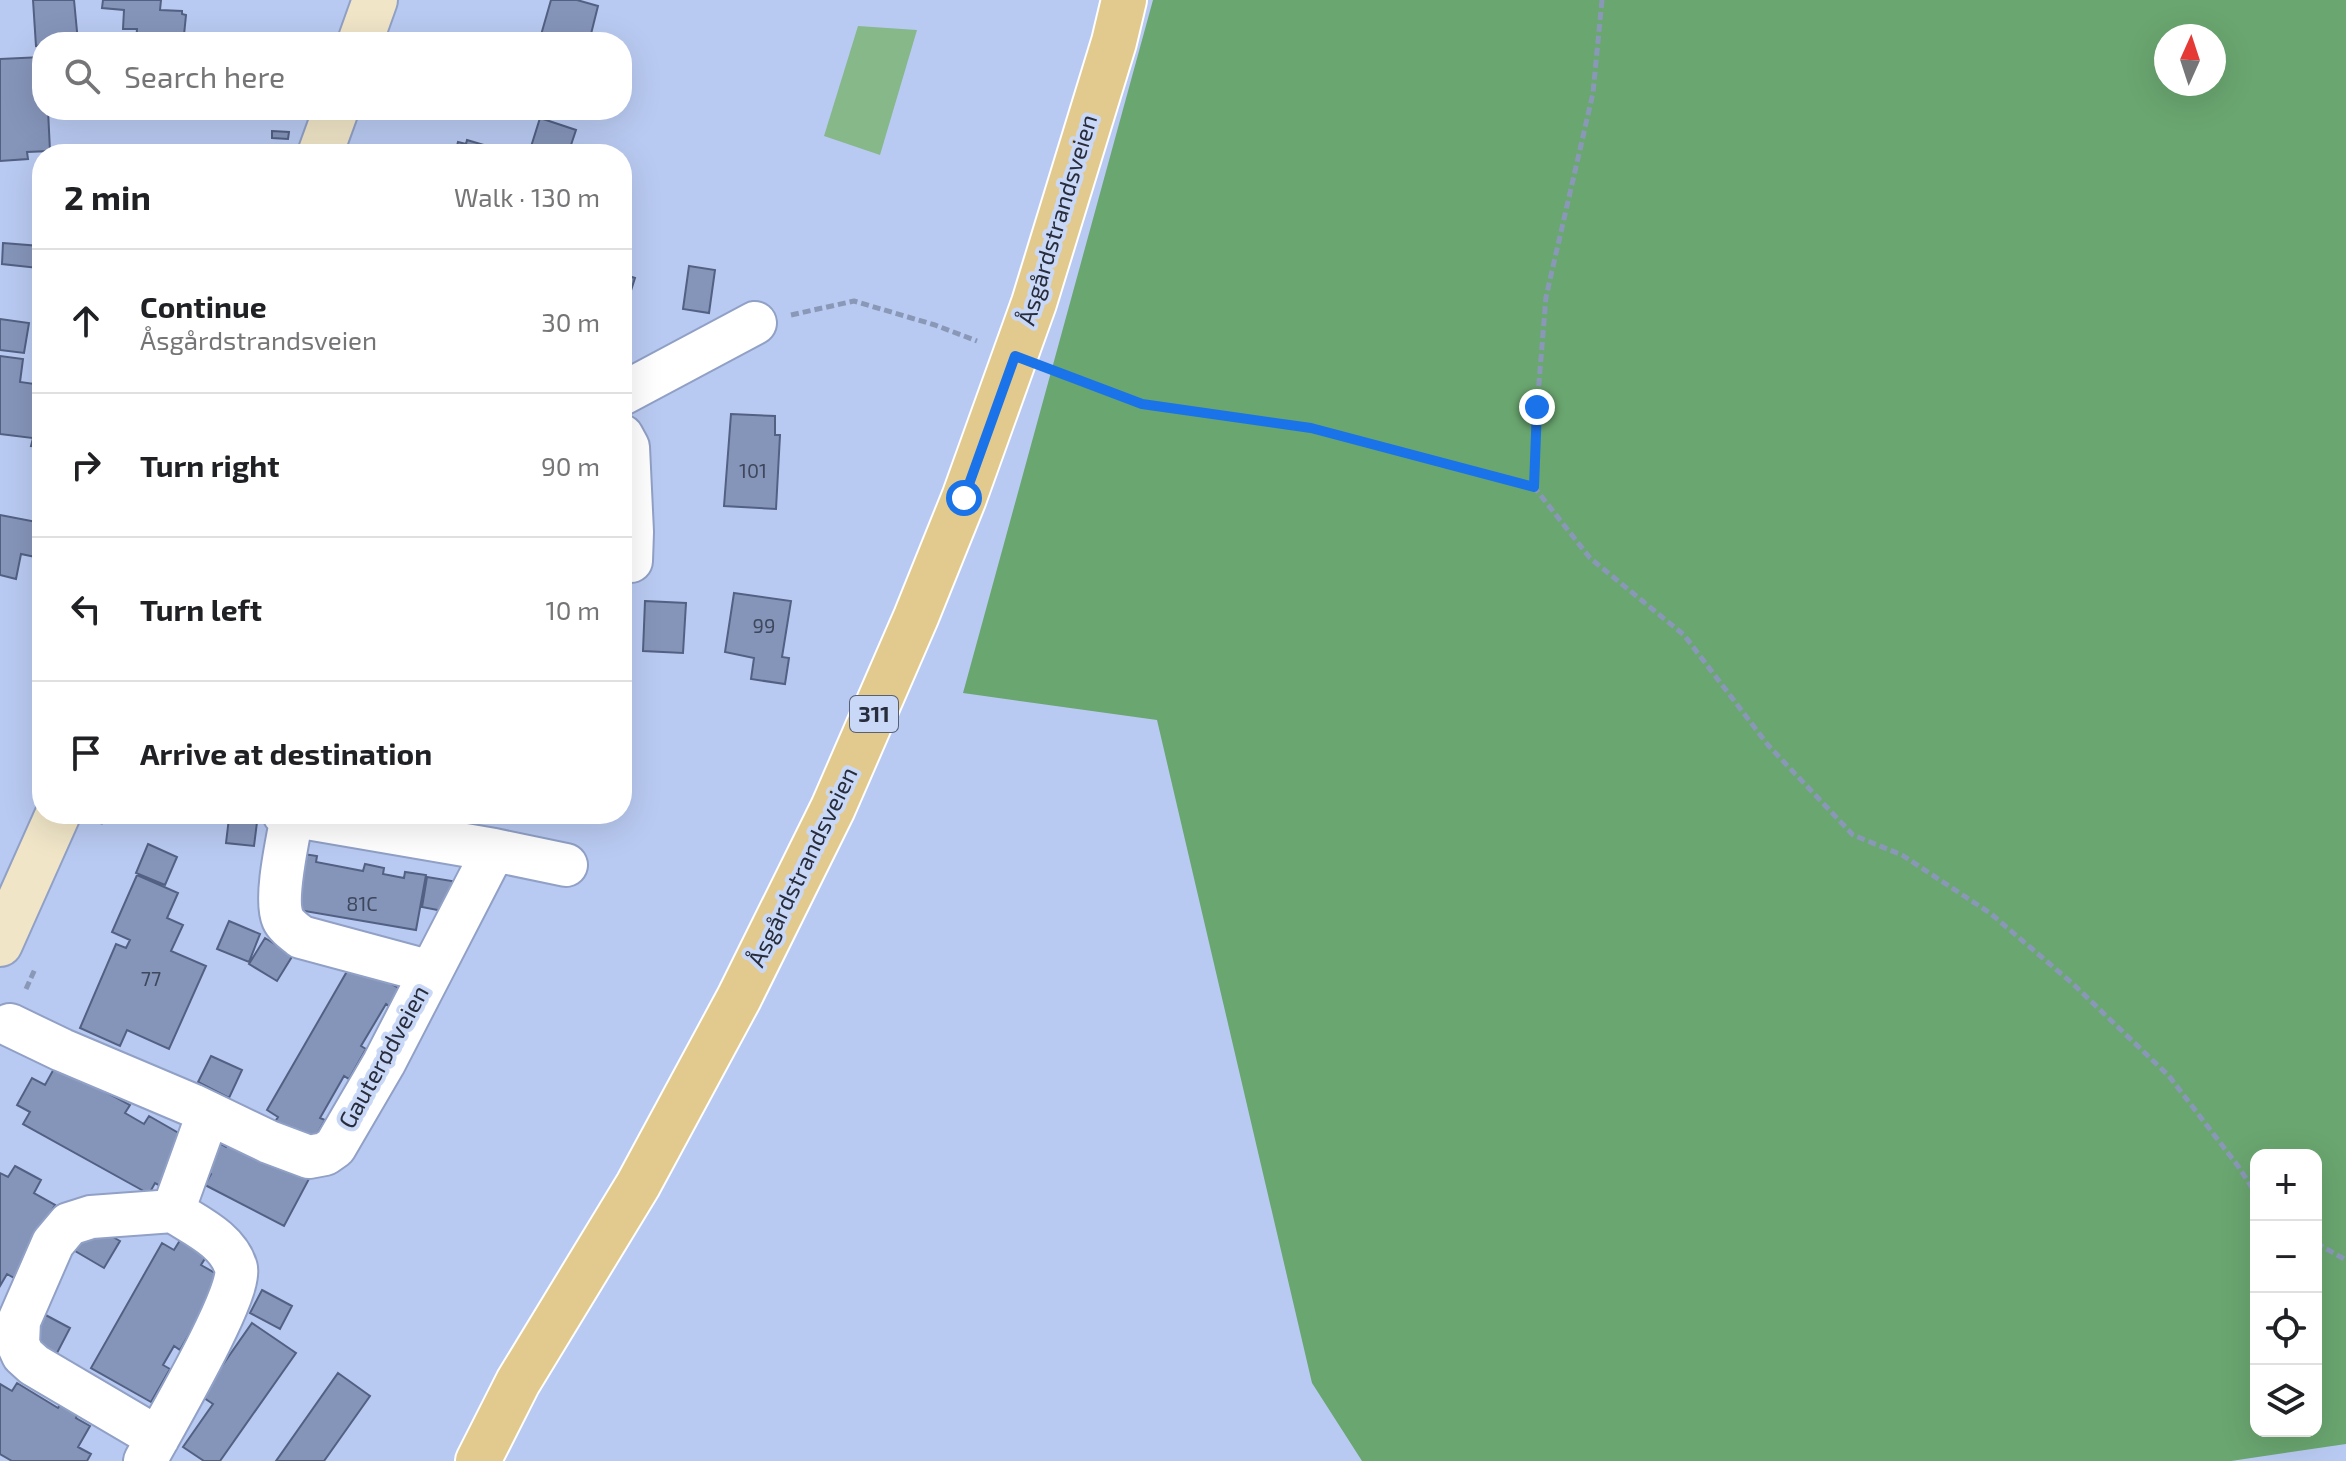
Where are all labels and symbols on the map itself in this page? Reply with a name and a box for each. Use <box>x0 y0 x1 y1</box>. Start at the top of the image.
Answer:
north arrow <box>2154 24 2226 96</box>
street label: Åsgårdstrandsveien <box>1011 111 1102 328</box>
route end <box>1519 389 1555 425</box>
house number: 101 <box>739 458 767 482</box>
route start <box>946 480 982 516</box>
house number: 99 <box>753 613 775 637</box>
road number: 311 <box>850 696 898 732</box>
street label: Åsgårdstrandsveien <box>741 762 863 971</box>
house number: 81C <box>346 891 378 915</box>
house number: 77 <box>141 966 161 990</box>
street label: Gauterødveien <box>331 980 434 1133</box>

